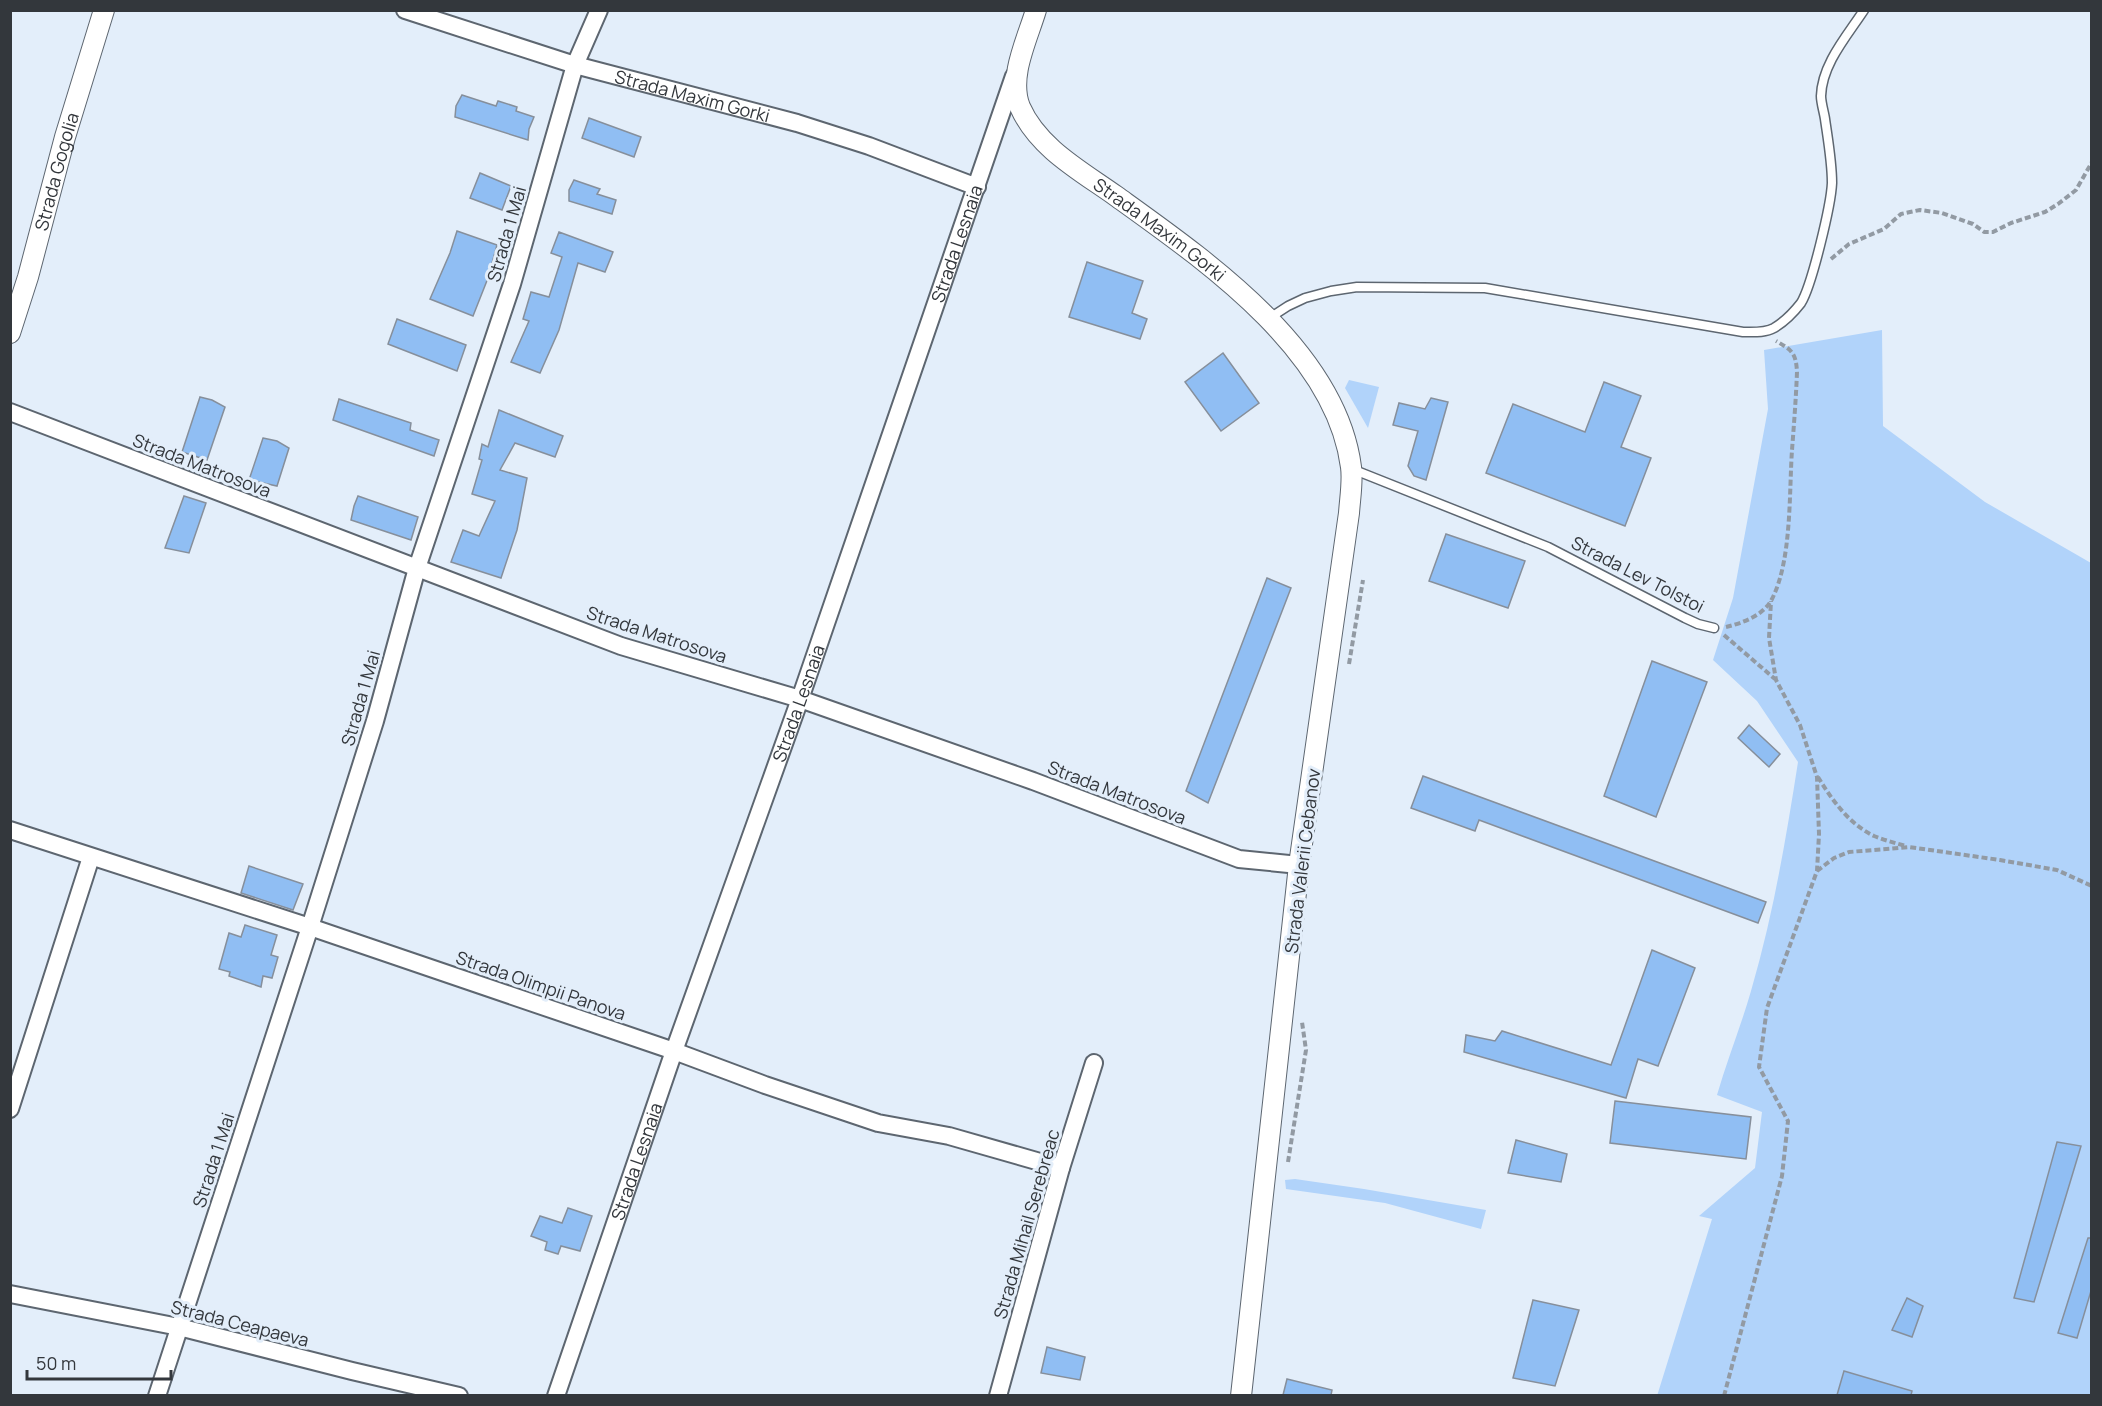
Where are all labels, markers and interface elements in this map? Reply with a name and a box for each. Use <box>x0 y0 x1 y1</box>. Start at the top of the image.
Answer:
street label: Strada Maxim Gorki <box>612 64 773 127</box>
street label: Strada Gogolia <box>29 109 84 233</box>
street label: Strada Maxim Gorki <box>1089 172 1231 286</box>
street label: Strada Lesnaia <box>925 182 988 306</box>
street label: Strada 1 Mai <box>481 183 531 285</box>
street label: Strada Matrosova <box>129 428 275 502</box>
street label: Strada Lev Tolstoi <box>1567 530 1709 618</box>
street label: Strada Matrosova <box>584 600 730 668</box>
street label: Strada Lesnaia <box>766 641 830 765</box>
street label: Strada 1 Mai <box>335 647 385 749</box>
street label: Strada Matrosova <box>1044 755 1190 829</box>
street label: Strada Valerii Cebanov <box>1279 767 1325 955</box>
street label: Strada Olimpii Panova <box>453 945 629 1025</box>
street label: Strada Lesnaia <box>605 1099 667 1223</box>
street label: Strada 1 Mai <box>186 1109 240 1211</box>
street label: Strada Mihail Serebreac <box>987 1126 1065 1322</box>
street label: Strada Ceapaeva <box>169 1294 311 1352</box>
scale bar <box>27 1343 171 1381</box>
text: 50 m <box>36 1351 76 1375</box>

